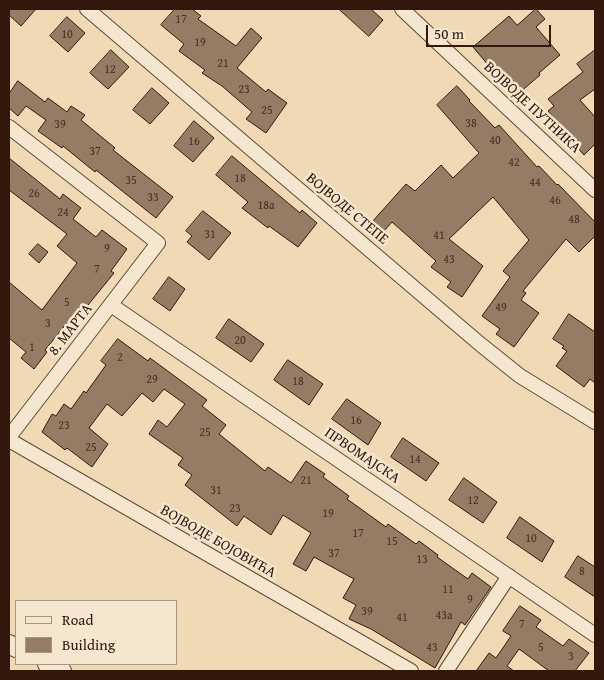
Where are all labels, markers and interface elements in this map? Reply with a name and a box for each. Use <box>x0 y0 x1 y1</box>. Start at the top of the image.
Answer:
house number: 17 <box>175 13 187 27</box>
scale bar <box>429 15 554 47</box>
text: 50 m <box>434 23 464 44</box>
house number: 10 <box>61 28 73 42</box>
house number: 19 <box>194 36 206 50</box>
house number: 21 <box>217 57 229 71</box>
street label: ВОЈВОДЕ ПУТНИКА <box>480 58 584 158</box>
house number: 12 <box>104 63 116 77</box>
house number: 23 <box>238 83 250 97</box>
house number: 25 <box>261 104 273 118</box>
house number: 38 <box>465 117 477 131</box>
house number: 39 <box>54 118 66 132</box>
house number: 40 <box>489 134 501 148</box>
house number: 16 <box>188 135 200 149</box>
house number: 37 <box>89 145 101 159</box>
house number: 42 <box>508 156 520 170</box>
street label: ВОЈВОДЕ СТЕПЕ <box>302 169 392 249</box>
house number: 18 <box>234 172 246 186</box>
house number: 35 <box>125 174 137 188</box>
house number: 44 <box>529 176 541 190</box>
house number: 26 <box>28 187 40 201</box>
house number: 33 <box>147 191 159 205</box>
house number: 46 <box>549 194 561 208</box>
house number: 18a <box>257 199 275 213</box>
house number: 24 <box>57 206 69 220</box>
house number: 48 <box>568 213 580 227</box>
house number: 31 <box>204 228 216 242</box>
house number: 41 <box>433 229 445 243</box>
house number: 9 <box>104 242 110 256</box>
house number: 43 <box>443 253 455 267</box>
house number: 7 <box>94 263 100 277</box>
house number: 5 <box>64 296 70 310</box>
street label: 8. МАРТА <box>45 301 97 359</box>
house number: 49 <box>495 301 507 315</box>
house number: 3 <box>45 317 51 331</box>
house number: 20 <box>234 334 246 348</box>
house number: 1 <box>29 341 35 355</box>
house number: 2 <box>117 351 123 365</box>
house number: 29 <box>146 373 158 387</box>
house number: 18 <box>292 375 304 389</box>
house number: 16 <box>350 414 362 428</box>
house number: 23 <box>58 419 70 433</box>
street label: ПРВОМАЈСКА <box>321 424 403 488</box>
house number: 25 <box>199 426 211 440</box>
house number: 25 <box>85 441 97 455</box>
house number: 14 <box>409 453 421 467</box>
house number: 21 <box>300 474 312 488</box>
house number: 31 <box>210 484 222 498</box>
house number: 12 <box>467 494 479 508</box>
street label: ВОЈВОДЕ БОЈОВИЋА <box>157 502 279 582</box>
house number: 23 <box>229 502 241 516</box>
house number: 19 <box>322 507 334 521</box>
house number: 17 <box>352 527 364 541</box>
house number: 10 <box>525 532 537 546</box>
house number: 15 <box>386 535 398 549</box>
house number: 37 <box>328 547 340 561</box>
house number: 13 <box>416 553 428 567</box>
house number: 8 <box>579 565 585 579</box>
house number: 11 <box>442 583 454 597</box>
house number: 9 <box>467 593 473 607</box>
legend <box>15 600 178 665</box>
house number: 39 <box>361 605 373 619</box>
text: Road <box>62 609 93 630</box>
house number: 43a <box>435 609 453 623</box>
house number: 41 <box>396 611 408 625</box>
house number: 7 <box>519 618 525 632</box>
text: Building <box>62 634 115 655</box>
house number: 43 <box>426 641 438 655</box>
house number: 5 <box>538 641 544 655</box>
house number: 3 <box>568 650 574 664</box>

